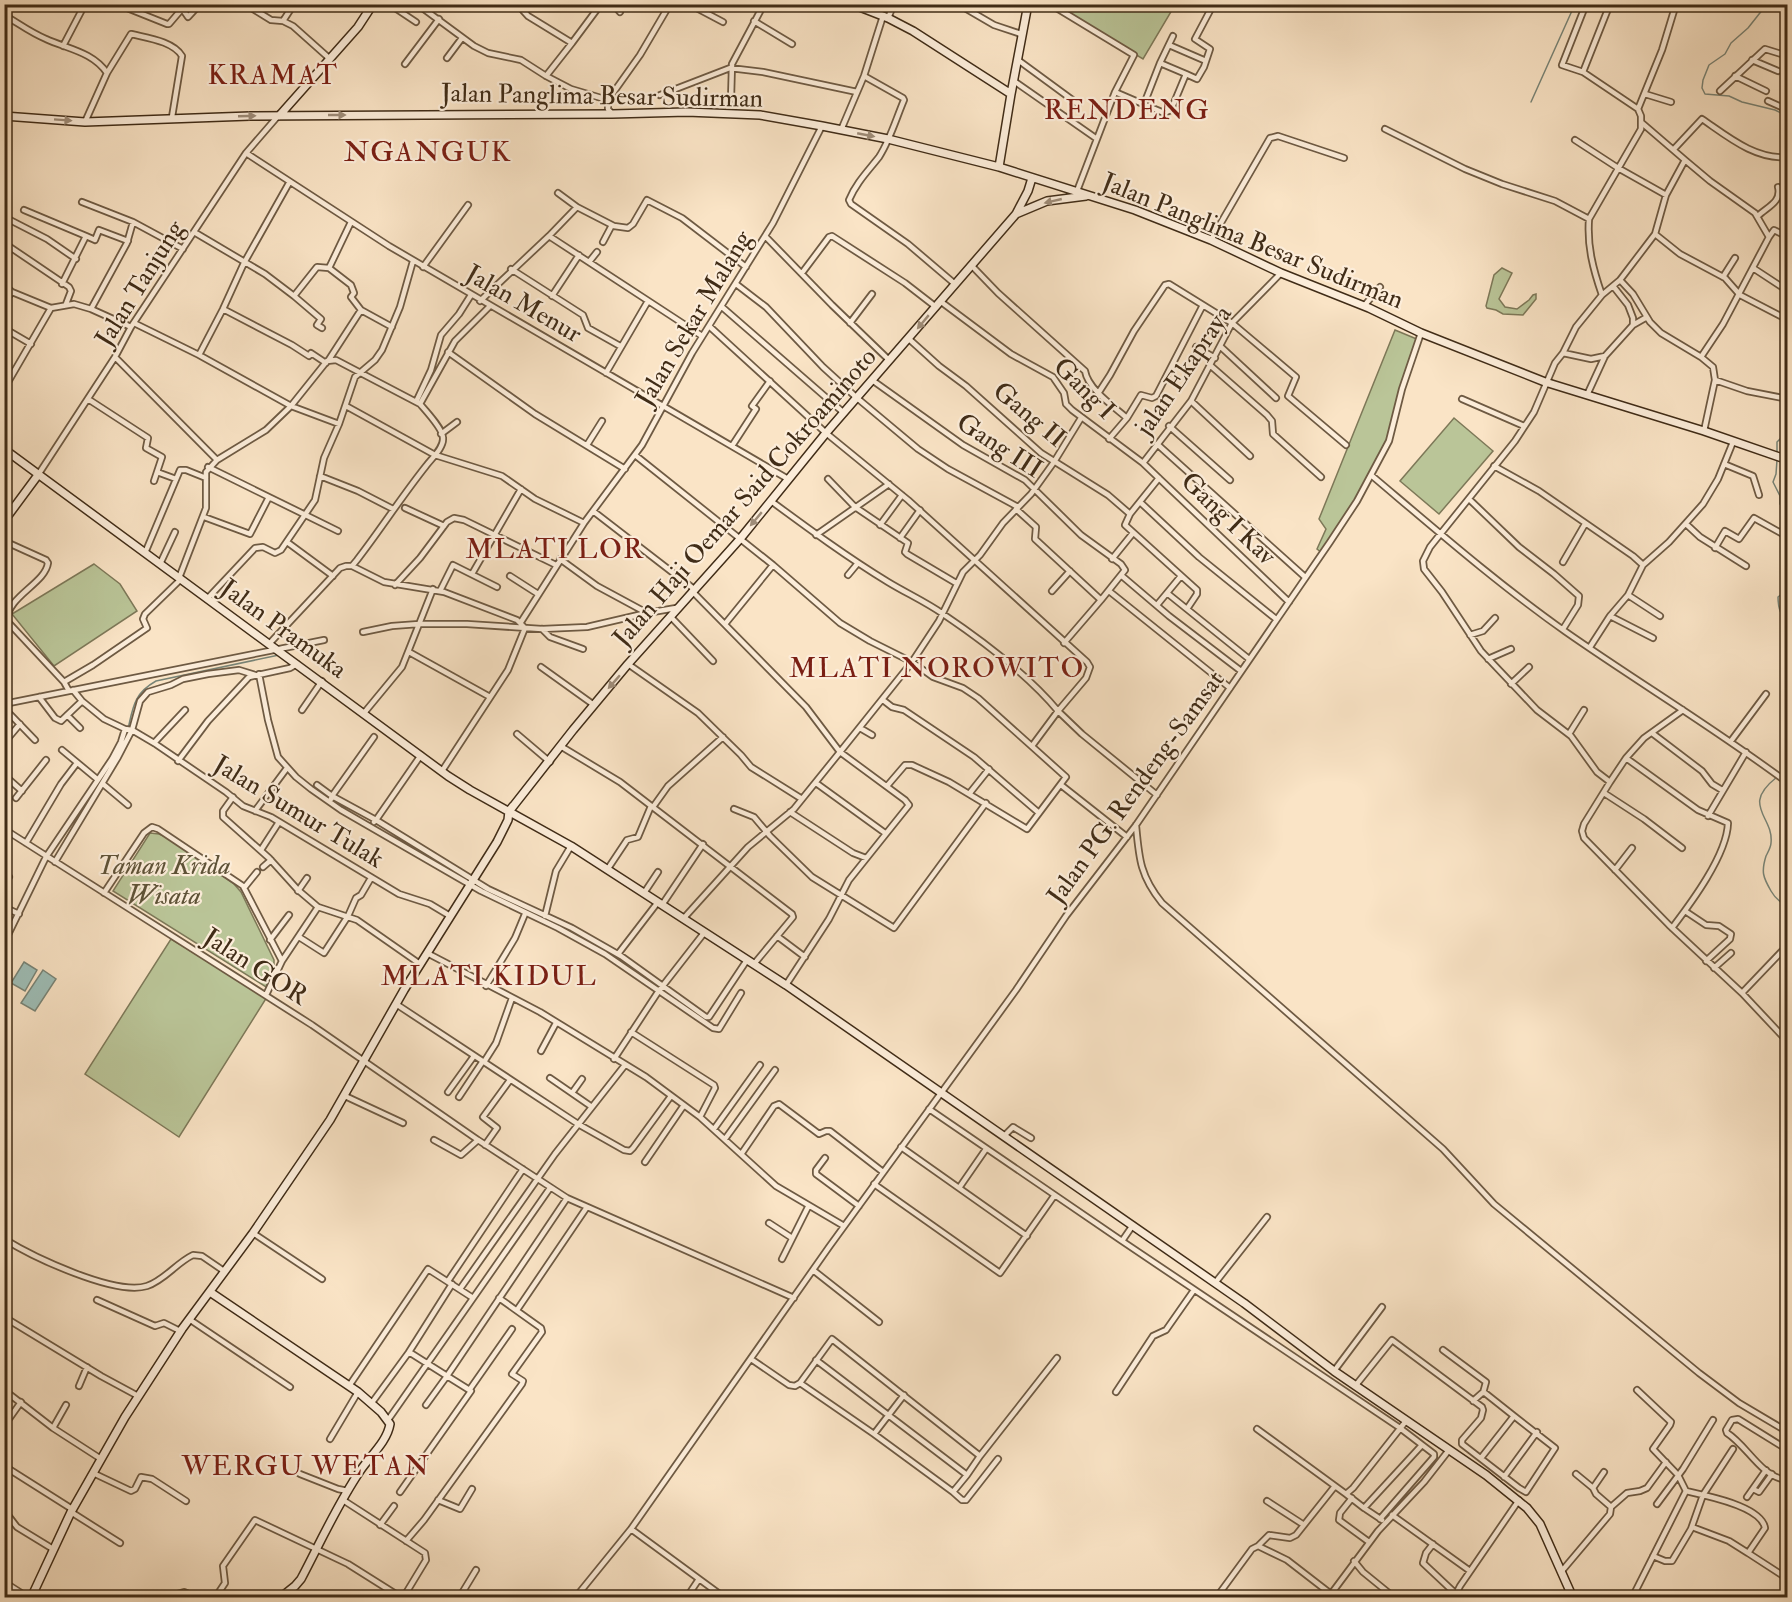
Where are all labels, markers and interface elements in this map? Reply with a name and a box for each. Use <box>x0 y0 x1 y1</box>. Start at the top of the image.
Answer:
district label: KRAMAT <box>207 58 339 93</box>
street label: Jalan Panglima Besar Sudirman <box>440 77 763 115</box>
district label: RENDENG <box>1044 93 1210 128</box>
one-way arrow <box>328 110 347 120</box>
one-way arrow <box>237 111 256 121</box>
one-way arrow <box>53 115 72 125</box>
one-way arrow <box>857 131 876 140</box>
district label: NGANGUK <box>344 135 512 170</box>
street label: Jalan Panglima Besar Sudirman <box>1096 165 1408 316</box>
one-way arrow <box>1043 196 1062 206</box>
street label: Jalan Tanjung <box>88 213 192 353</box>
street label: Jalan Sekar Malang <box>628 224 760 413</box>
street label: Jalan Menur <box>459 257 588 350</box>
street label: jalan Ekapraya <box>1126 299 1240 446</box>
one-way arrow <box>917 314 930 329</box>
street label: Jalan Haji Oemar Said Cokroaminoto <box>605 341 883 655</box>
street label: Gang I <box>1047 351 1122 426</box>
street label: Gang II <box>986 375 1072 454</box>
street label: Gang III <box>951 406 1048 485</box>
street label: Gang I Kav <box>1174 466 1283 572</box>
one-way arrow <box>750 511 763 526</box>
district label: MLATI LOR <box>465 532 645 567</box>
street label: Jalan Pramuka <box>213 572 353 686</box>
district label: MLATI NOROWITO <box>789 651 1085 686</box>
street label: Jalan PG. Rendeng-Samsat <box>1040 664 1231 911</box>
one-way arrow <box>608 674 621 689</box>
street label: Jalan Sumur Tulak <box>207 748 390 876</box>
park label: Taman Krida Wisata <box>98 850 230 912</box>
street label: Jalan GOR <box>196 921 315 1013</box>
district label: MLATI KIDUL <box>381 959 597 994</box>
district label: WERGU WETAN <box>180 1449 431 1484</box>

